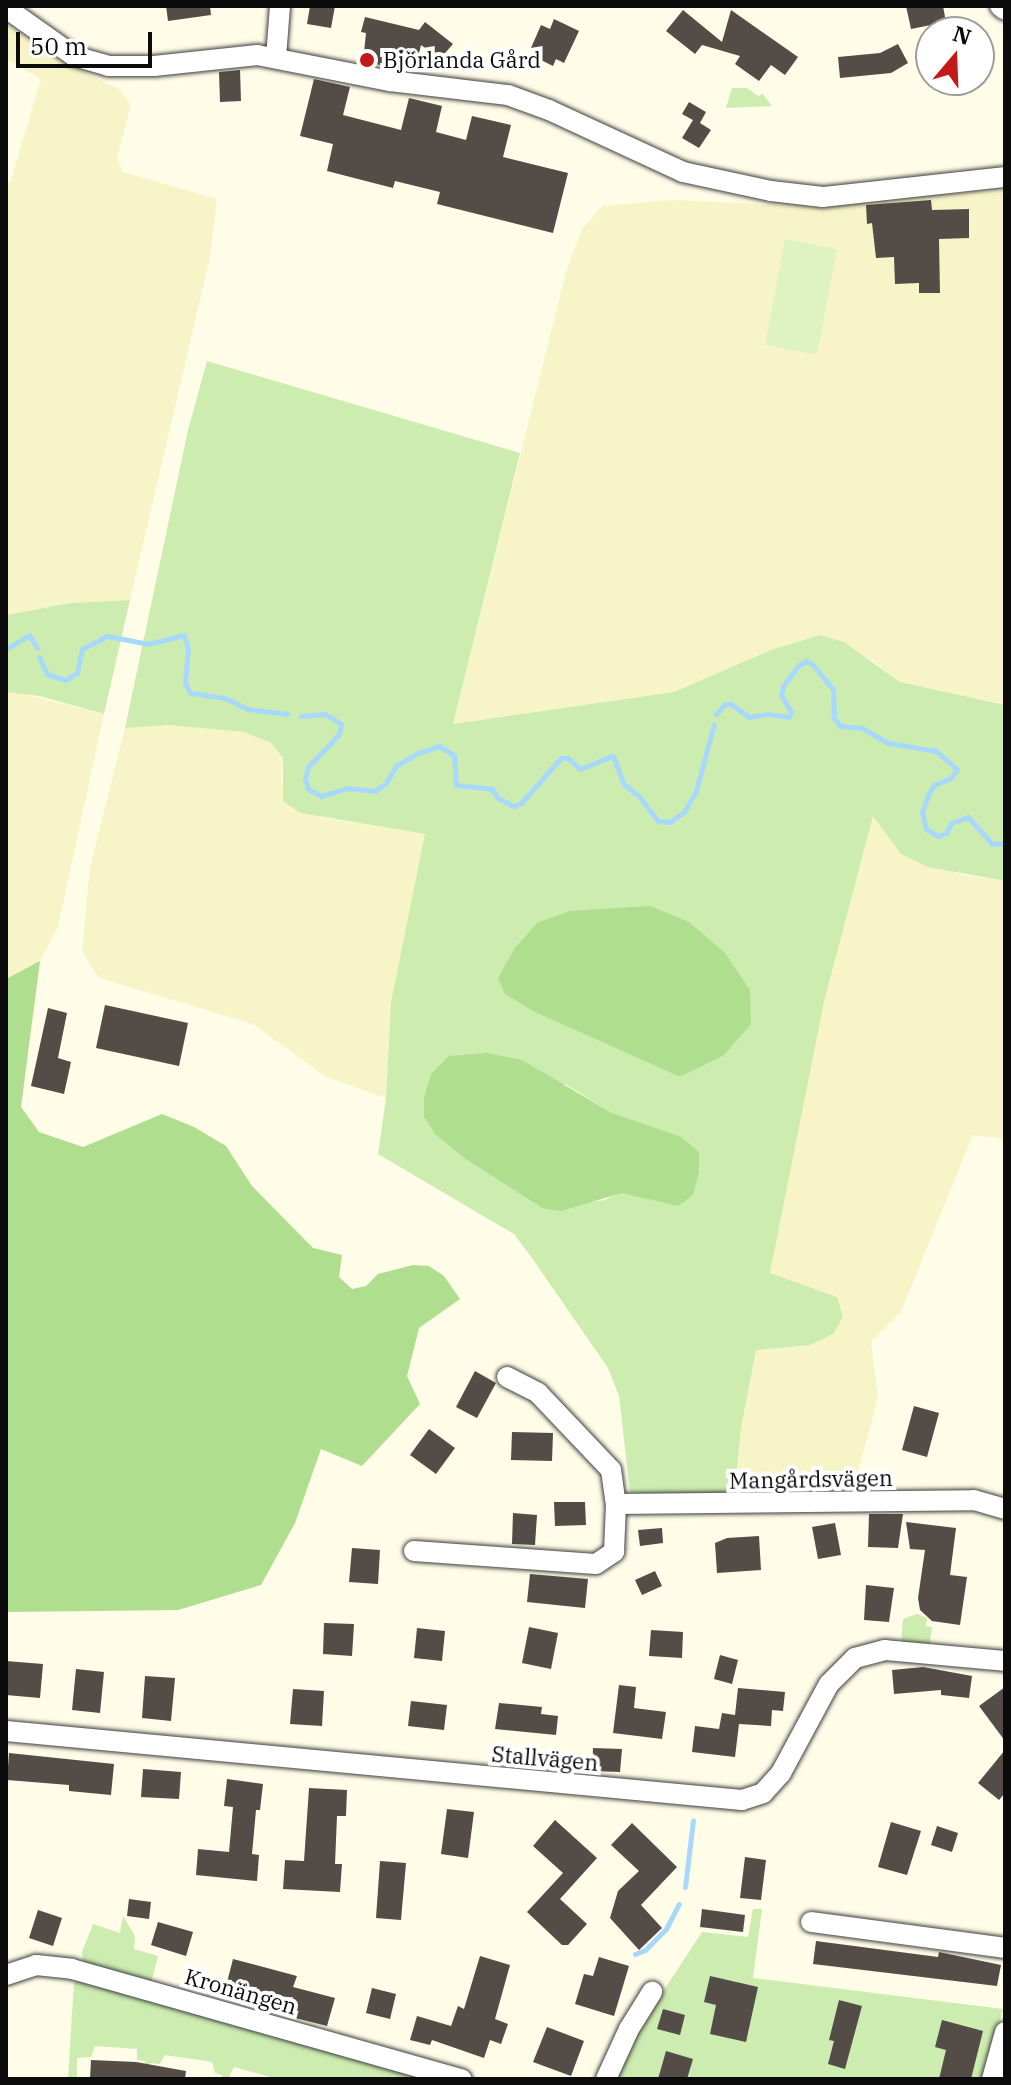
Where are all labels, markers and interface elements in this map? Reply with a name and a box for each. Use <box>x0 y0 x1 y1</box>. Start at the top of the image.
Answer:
scale bar <box>20 16 156 66</box>
north arrow <box>915 16 995 96</box>
text: N <box>949 18 975 51</box>
text: 50 m <box>30 30 87 62</box>
place label: Björlanda Gård <box>383 47 541 73</box>
marker: Björlanda Gård <box>358 51 376 69</box>
street label: Mangårdsvägen <box>729 1464 893 1494</box>
street label: Stallvägen <box>491 1740 599 1776</box>
street label: Kronängen <box>182 1962 300 2020</box>

